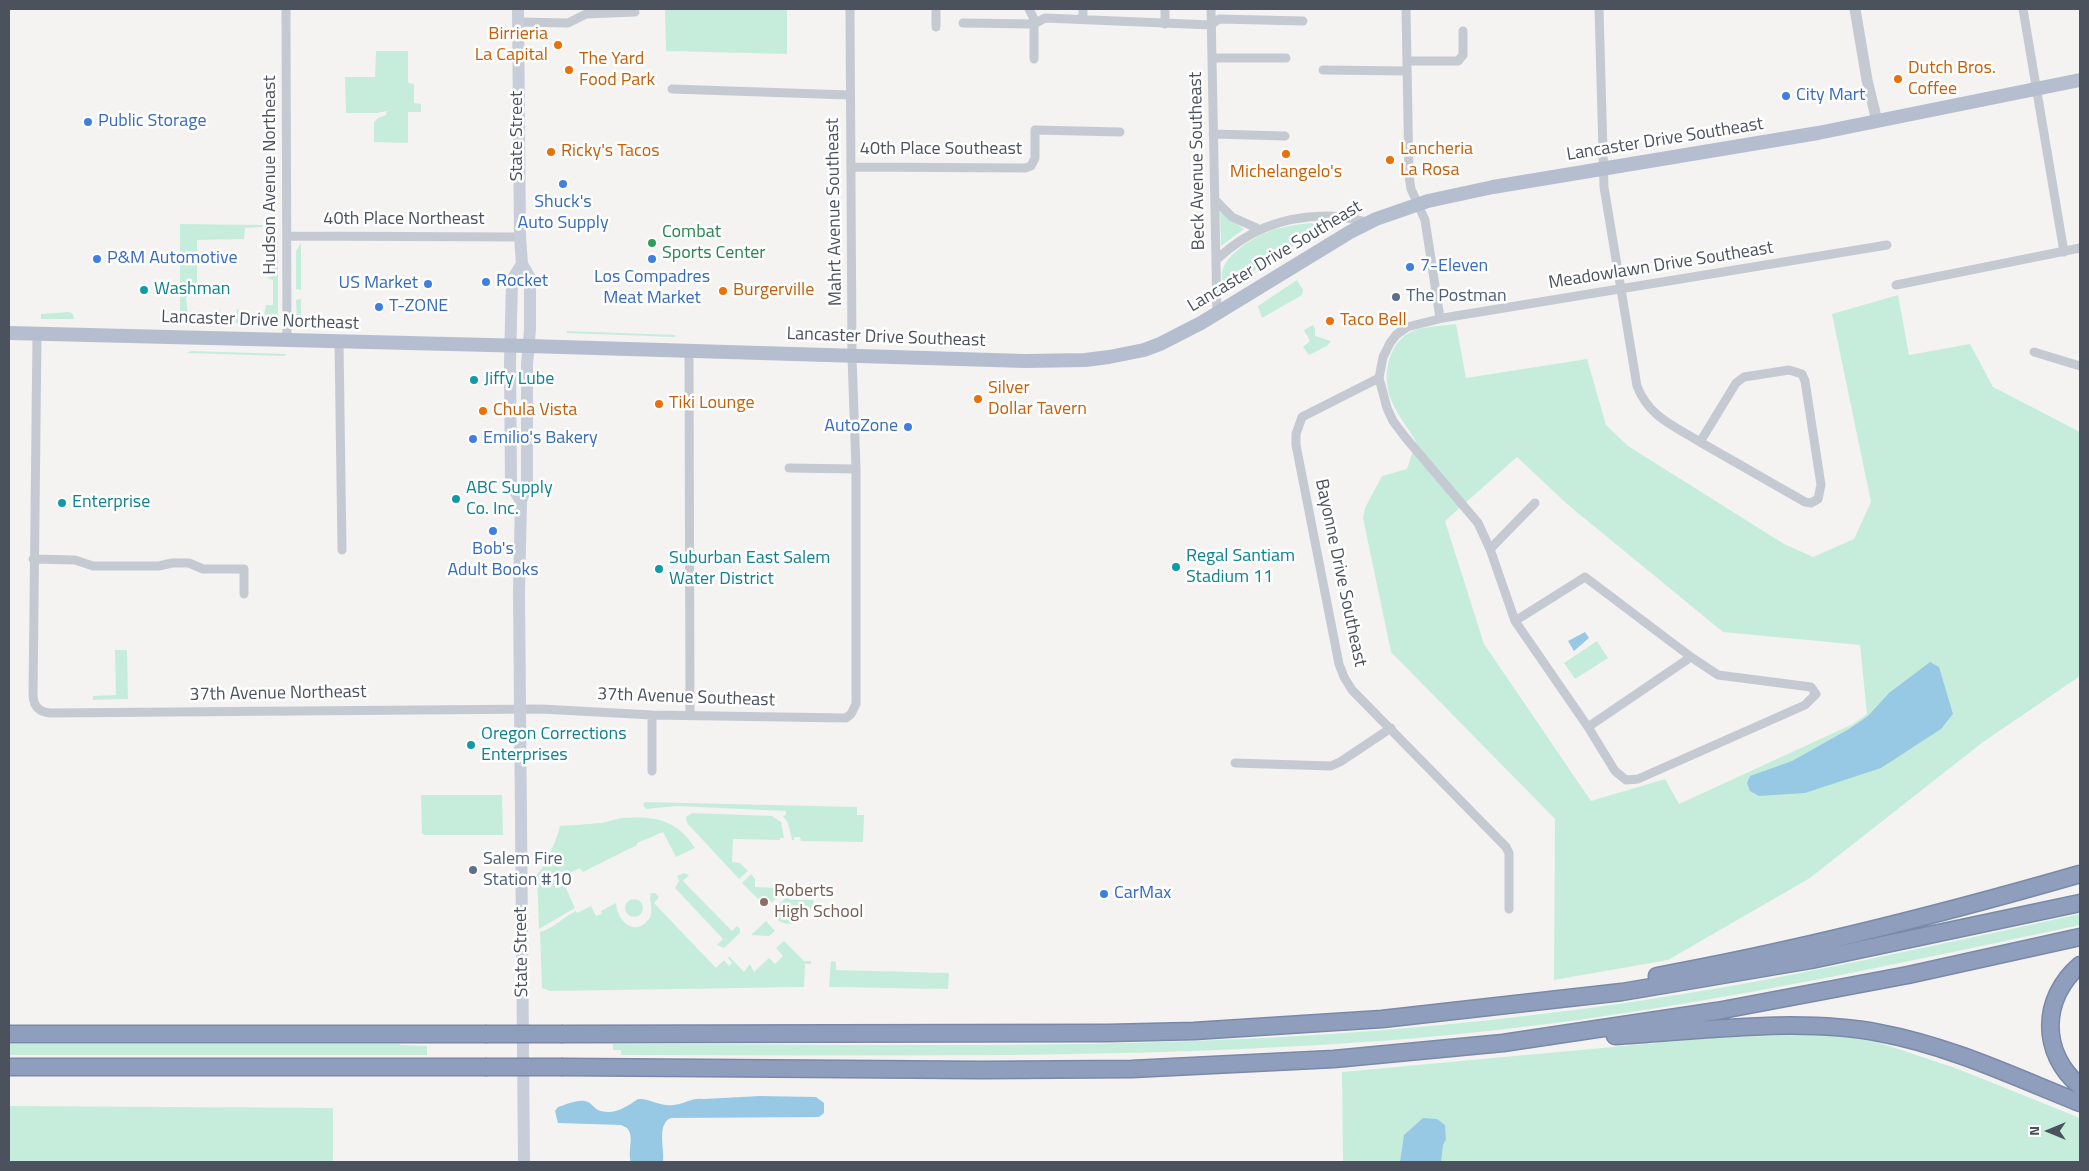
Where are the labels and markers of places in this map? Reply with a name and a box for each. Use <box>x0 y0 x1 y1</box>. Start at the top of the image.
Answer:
place label: Birrieria La Capital <box>475 24 548 66</box>
marker: Birrieria La Capital <box>552 39 564 51</box>
place label: The Yard Food Park <box>579 49 655 92</box>
place label: Dutch Bros. Coffee <box>1908 58 1996 100</box>
marker: The Yard Food Park <box>563 64 575 76</box>
marker: Dutch Bros. Coffee <box>1892 73 1904 85</box>
place label: City Mart <box>1796 85 1865 107</box>
marker: City Mart <box>1780 90 1792 102</box>
place label: Public Storage <box>98 111 207 133</box>
marker: Public Storage <box>82 116 94 128</box>
place label: Lancheria La Rosa <box>1400 139 1473 182</box>
place label: Ricky's Tacos <box>561 141 660 163</box>
marker: Ricky's Tacos <box>545 146 557 158</box>
marker: Michelangelo's <box>1280 148 1292 160</box>
marker: Lancheria La Rosa <box>1384 154 1396 166</box>
place label: Michelangelo's <box>1230 162 1342 184</box>
marker: Shuck's Auto Supply <box>557 178 569 190</box>
place label: Shuck's Auto Supply <box>517 192 609 234</box>
place label: Combat Sports Center <box>662 222 766 264</box>
marker: Combat Sports Center <box>646 237 658 249</box>
place label: P&M Automotive <box>107 248 238 270</box>
marker: P&M Automotive <box>91 253 103 265</box>
marker: Los Compadres Meat Market <box>646 253 658 265</box>
place label: 7-Eleven <box>1420 256 1488 278</box>
marker: 7-Eleven <box>1404 261 1416 273</box>
place label: Los Compadres Meat Market <box>594 267 710 310</box>
place label: Rocket <box>496 271 548 293</box>
place label: US Market <box>339 273 418 295</box>
marker: Rocket <box>480 276 492 288</box>
marker: US Market <box>422 278 434 290</box>
place label: Washman <box>154 279 230 301</box>
place label: Burgerville <box>733 280 814 302</box>
marker: Washman <box>138 284 150 296</box>
marker: Burgerville <box>717 285 729 297</box>
place label: The Postman <box>1406 286 1507 308</box>
marker: The Postman <box>1390 291 1402 303</box>
place label: T-ZONE <box>389 296 448 318</box>
marker: T-ZONE <box>373 301 385 313</box>
place label: Taco Bell <box>1340 310 1407 332</box>
marker: Taco Bell <box>1324 315 1336 327</box>
place label: Jiffy Lube <box>484 369 554 391</box>
marker: Jiffy Lube <box>468 374 480 386</box>
place label: Silver Dollar Tavern <box>988 378 1087 420</box>
place label: Tiki Lounge <box>669 393 755 415</box>
marker: Silver Dollar Tavern <box>972 393 984 405</box>
marker: Tiki Lounge <box>653 398 665 410</box>
place label: Chula Vista <box>493 400 577 422</box>
marker: Chula Vista <box>477 405 489 417</box>
place label: AutoZone <box>824 416 898 438</box>
marker: AutoZone <box>902 421 914 433</box>
place label: Emilio's Bakery <box>483 428 598 450</box>
marker: Emilio's Bakery <box>467 433 479 445</box>
place label: ABC Supply Co. Inc. <box>466 478 553 520</box>
place label: Enterprise <box>72 492 150 514</box>
marker: ABC Supply Co. Inc. <box>450 493 462 505</box>
marker: Enterprise <box>56 497 68 509</box>
marker: Bob's Adult Books <box>487 525 499 537</box>
place label: Bob's Adult Books <box>447 539 539 582</box>
place label: Regal Santiam Stadium 11 <box>1186 546 1295 588</box>
place label: Suburban East Salem Water District <box>669 548 830 590</box>
marker: Regal Santiam Stadium 11 <box>1170 561 1182 573</box>
marker: Suburban East Salem Water District <box>653 563 665 575</box>
place label: Oregon Corrections Enterprises <box>481 724 627 766</box>
marker: Oregon Corrections Enterprises <box>465 739 477 751</box>
place label: Salem Fire Station #10 <box>483 849 572 892</box>
marker: Salem Fire Station #10 <box>467 864 479 876</box>
place label: Roberts High School <box>774 881 863 924</box>
place label: CarMax <box>1114 883 1171 905</box>
marker: CarMax <box>1098 888 1110 900</box>
marker: Roberts High School <box>758 896 770 908</box>

